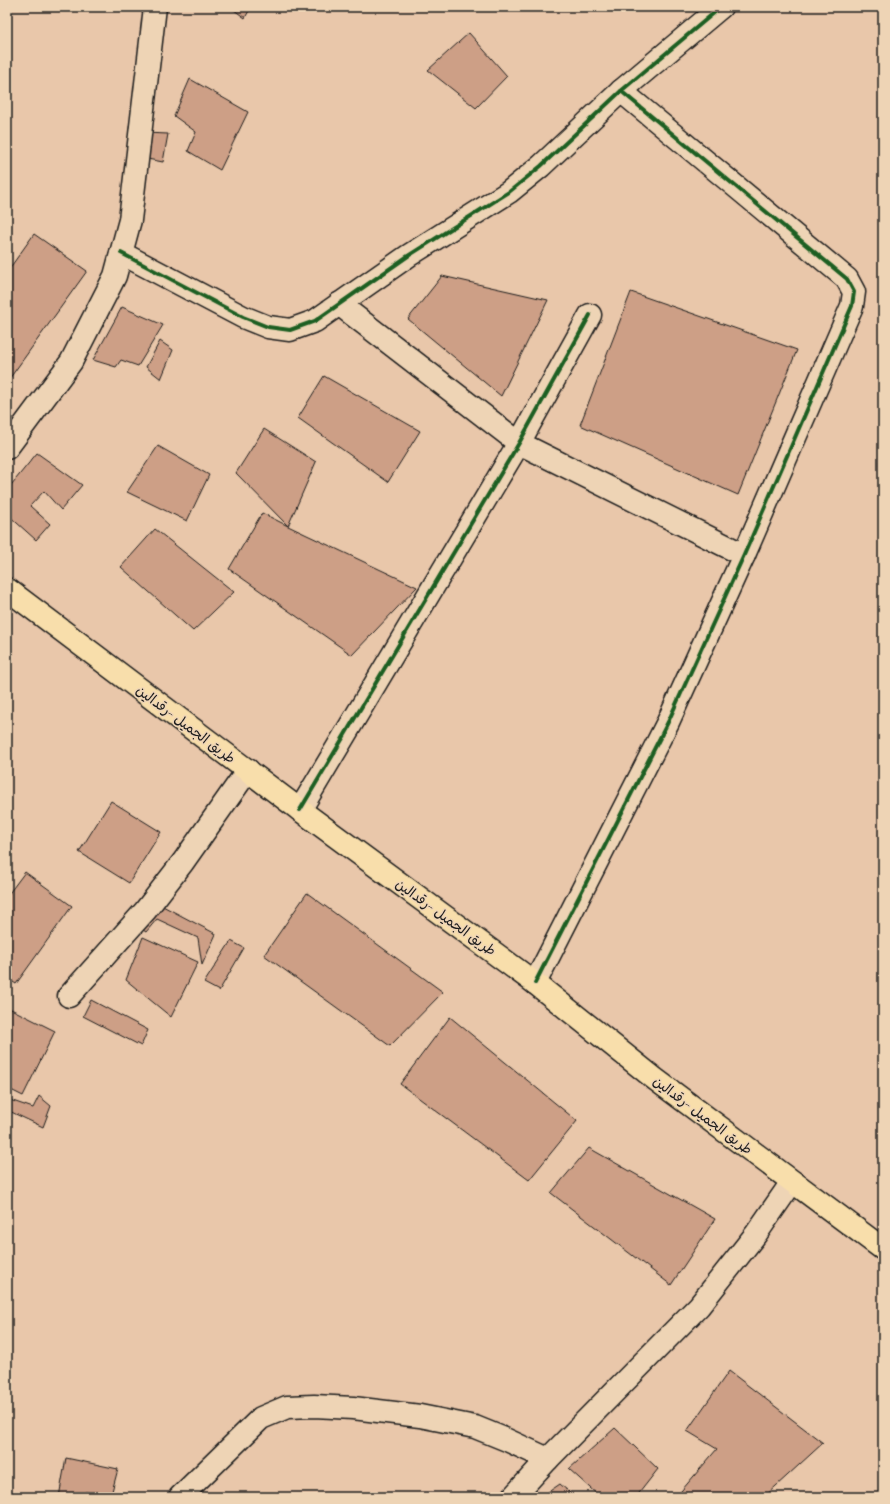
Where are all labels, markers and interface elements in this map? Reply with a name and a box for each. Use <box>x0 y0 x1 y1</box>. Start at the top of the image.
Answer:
street label: طريق الجميل -رقدالين <box>131 681 239 770</box>
street label: طريق الجميل -رقدالين <box>390 874 500 962</box>
street label: طريق الجميل -رقدالين <box>648 1072 756 1161</box>

